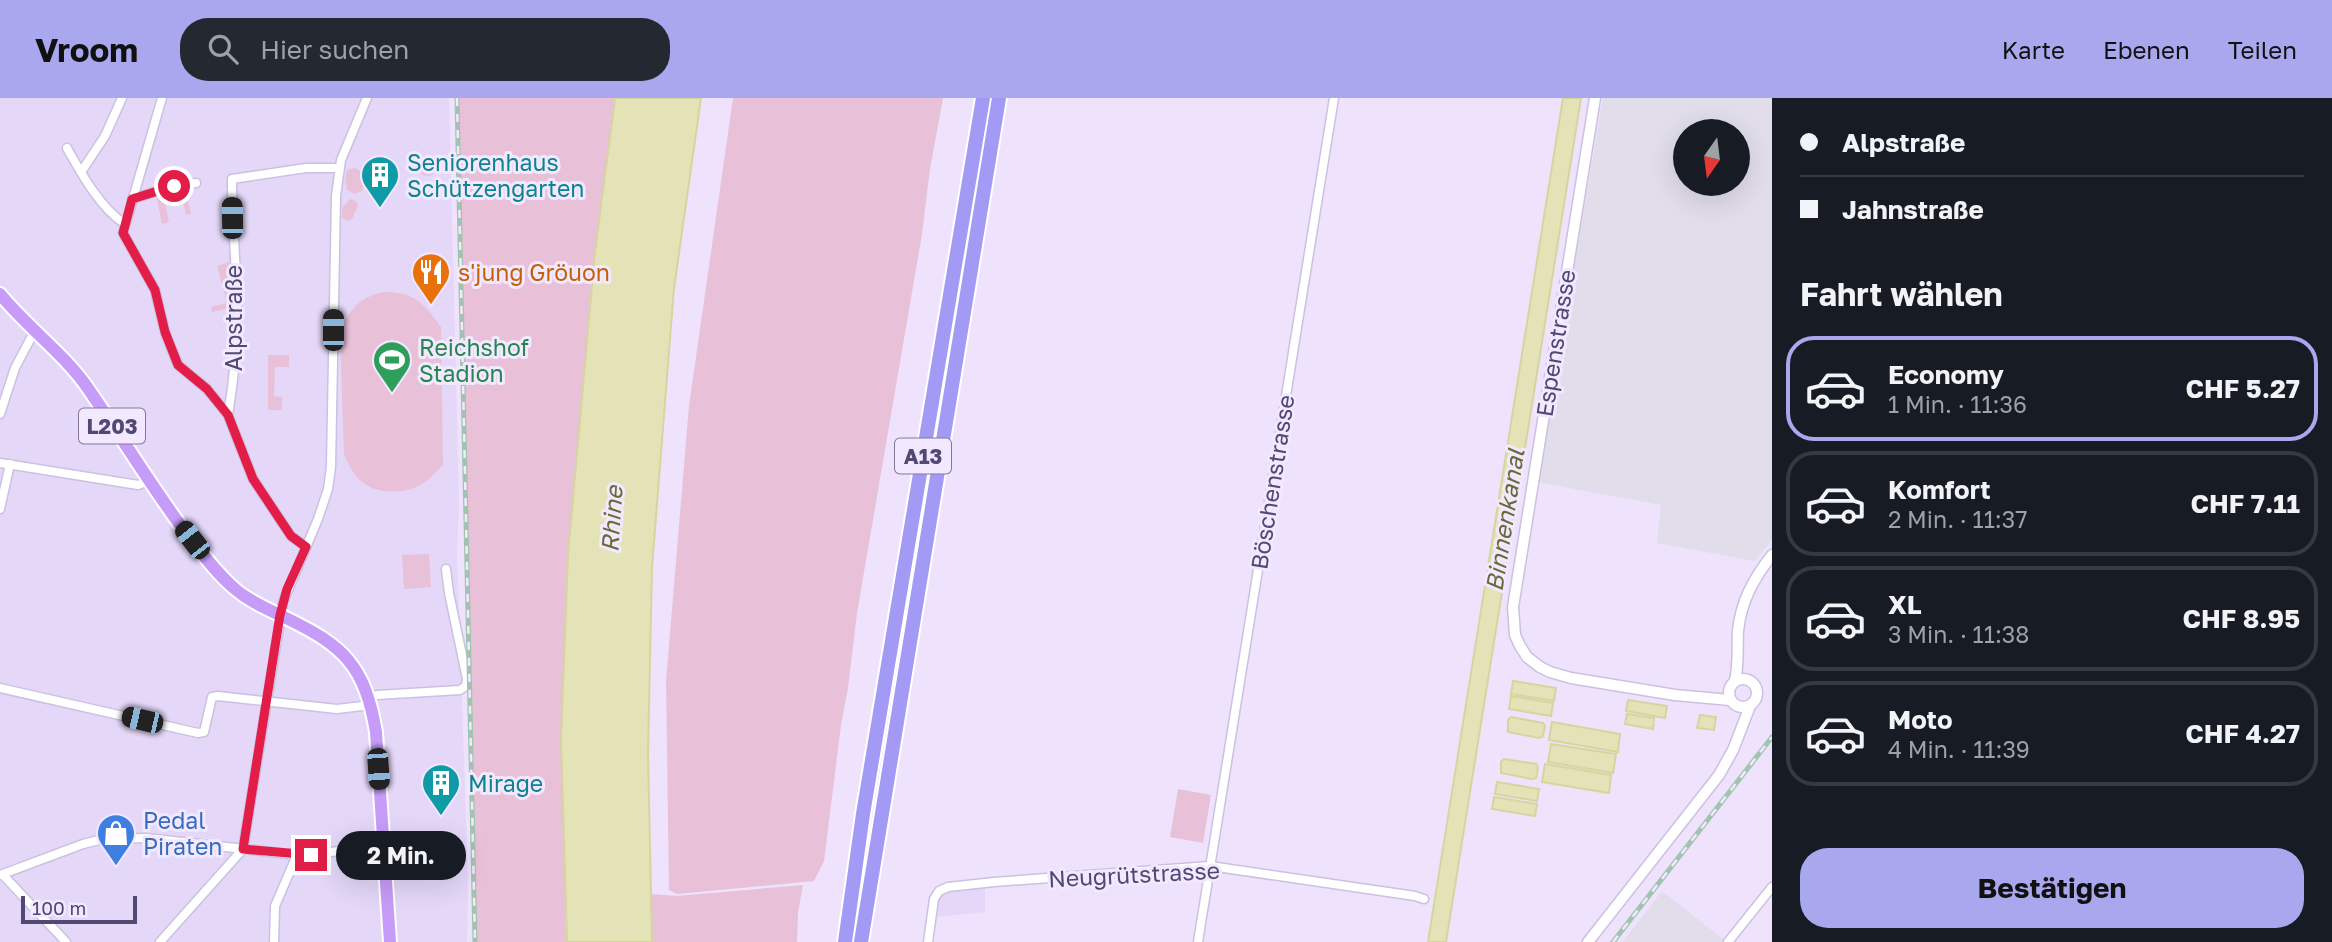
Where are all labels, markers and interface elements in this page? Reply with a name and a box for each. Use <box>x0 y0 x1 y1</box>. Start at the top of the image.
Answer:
search box <box>180 18 670 81</box>
text: Vroom <box>35 30 138 69</box>
icon: search <box>204 30 242 68</box>
text: Hier suchen <box>260 34 409 65</box>
text: Karte <box>2002 35 2065 64</box>
text: Ebenen <box>2103 35 2190 64</box>
text: Teilen <box>2228 35 2297 64</box>
north arrow <box>1673 119 1750 196</box>
map controls <box>1673 119 1750 196</box>
text: Alpstraße <box>1842 127 1965 158</box>
place label: Seniorenhaus Schützengarten <box>407 148 584 202</box>
building icon: Seniorenhaus Schützengarten <box>359 154 401 209</box>
route start <box>158 170 190 202</box>
text: Jahnstraße <box>1842 194 1984 225</box>
car <box>222 197 243 239</box>
restaurant icon: s'jung Gröuon <box>410 251 452 306</box>
place label: s'jung Gröuon <box>458 258 610 286</box>
street label: Alpstraße <box>219 265 247 371</box>
street label: Espenstrasse <box>1530 267 1580 419</box>
text: Fahrt wählen <box>1800 275 2003 313</box>
car <box>323 309 344 351</box>
place label: Reichshof Stadion <box>419 333 529 387</box>
sports icon: Reichshof Stadion <box>371 339 413 394</box>
icon: car <box>1804 357 1867 420</box>
text: Economy <box>1888 359 2004 390</box>
text: CHF 5.27 <box>2186 373 2300 404</box>
text: 1 Min. · 11:36 <box>1888 390 2027 418</box>
street label: Böschenstrasse <box>1244 393 1300 571</box>
road number: L203 <box>79 408 145 444</box>
road number: A13 <box>895 438 951 474</box>
water label: Binnenkanal <box>1478 446 1530 593</box>
icon: car <box>1804 472 1867 535</box>
text: Komfort <box>1888 474 1991 505</box>
water label: Rhine <box>594 483 628 553</box>
text: CHF 7.11 <box>2191 488 2300 519</box>
text: 2 Min. · 11:37 <box>1888 505 2027 533</box>
car <box>171 517 214 563</box>
icon: car <box>1804 587 1867 650</box>
text: XL <box>1888 589 1922 620</box>
text: CHF 8.95 <box>2182 603 2300 634</box>
text: 3 Min. · 11:38 <box>1888 620 2029 648</box>
icon: car <box>1804 702 1867 765</box>
text: Moto <box>1888 704 1953 735</box>
car <box>120 705 165 735</box>
text: CHF 4.27 <box>2185 718 2300 749</box>
text: 4 Min. · 11:39 <box>1888 735 2030 763</box>
car <box>367 747 390 791</box>
building icon: Mirage <box>420 762 462 817</box>
place label: Mirage <box>468 769 543 797</box>
place label: Pedal Piraten <box>143 806 222 860</box>
shop icon: Pedal Piraten <box>95 812 137 867</box>
callout: 2 Min. <box>336 830 465 880</box>
route end <box>295 839 327 871</box>
text: 2 Min. <box>367 841 435 869</box>
button: Bestätigen <box>1800 848 2304 928</box>
street label: Neugrütstrasse <box>1047 856 1221 892</box>
scale bar <box>21 893 136 925</box>
text: 100 m <box>32 896 86 919</box>

